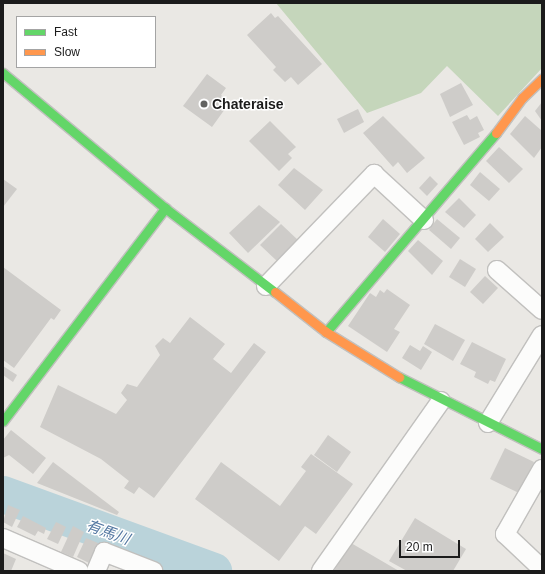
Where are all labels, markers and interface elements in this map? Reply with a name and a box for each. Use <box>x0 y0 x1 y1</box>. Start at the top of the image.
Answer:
legend <box>16 16 156 68</box>
text: Fast <box>54 25 77 39</box>
text: Slow <box>54 45 80 59</box>
place label: Chateraise <box>212 96 284 112</box>
marker: Chateraise <box>199 99 209 109</box>
water label: 有馬川 <box>84 516 132 548</box>
scale bar <box>401 532 462 558</box>
text: 20 m <box>406 540 433 554</box>

